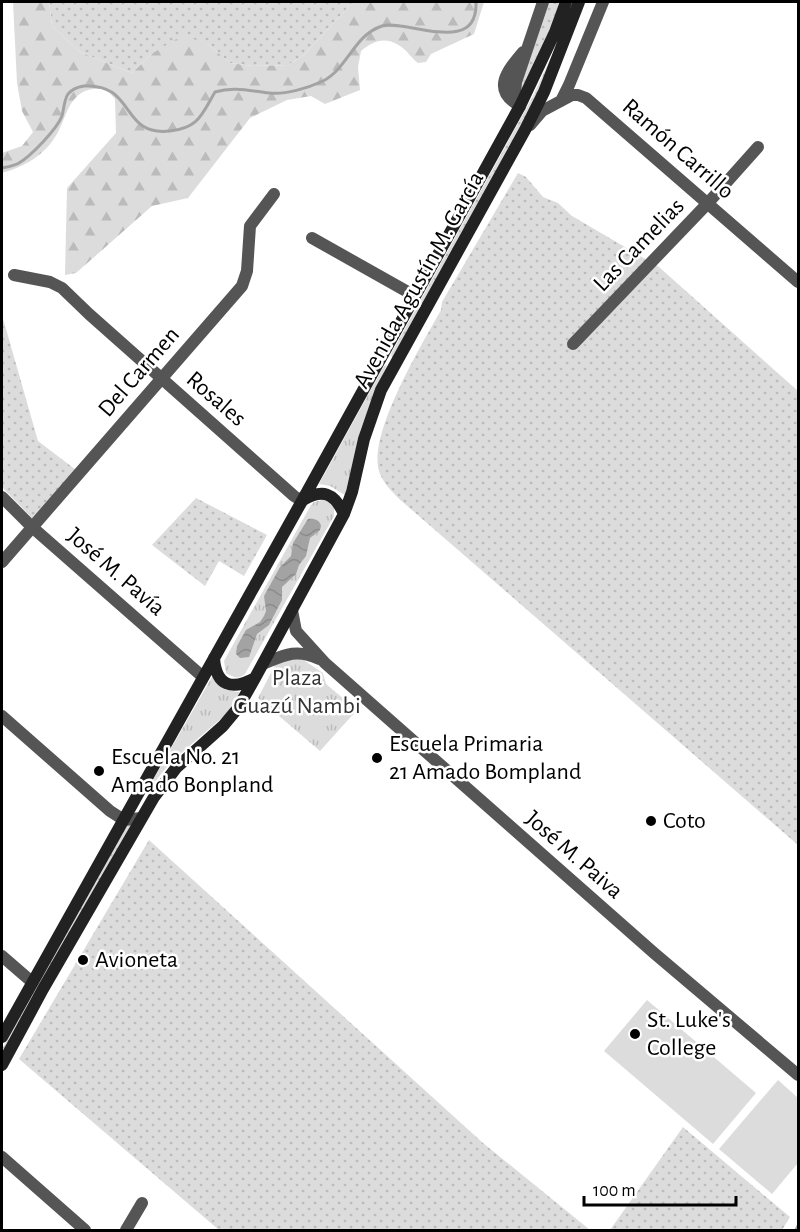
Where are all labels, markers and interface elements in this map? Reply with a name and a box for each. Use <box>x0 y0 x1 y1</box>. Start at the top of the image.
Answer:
street label: Ramón Carrillo <box>618 94 738 204</box>
street label: Avenida Agustín M. García <box>349 168 489 392</box>
street label: Las Camelias <box>589 194 689 296</box>
street label: Del Carmen <box>94 323 184 421</box>
street label: Rosales <box>182 367 250 431</box>
street label: José M. Pavía <box>63 523 169 621</box>
park label: Plaza Guazú Nambi <box>233 666 361 718</box>
place label: Escuela Primaria 21 Amado Bompland <box>389 732 581 784</box>
place label: Escuela No. 21 Amado Bonpland <box>111 745 273 797</box>
marker: Escuela Primaria 21 Amado Bompland <box>370 751 384 765</box>
marker: Escuela No. 21 Amado Bonpland <box>92 764 106 778</box>
street label: José M. Paiva <box>521 806 627 904</box>
place label: Coto <box>663 809 706 833</box>
marker: Coto <box>644 814 658 828</box>
place label: Avioneta <box>95 948 178 972</box>
marker: Avioneta <box>76 953 90 967</box>
place label: St. Luke's College <box>647 1008 731 1060</box>
marker: St. Luke's College <box>628 1027 642 1041</box>
scale bar <box>584 1169 736 1207</box>
text: 100 m <box>593 1182 636 1200</box>

